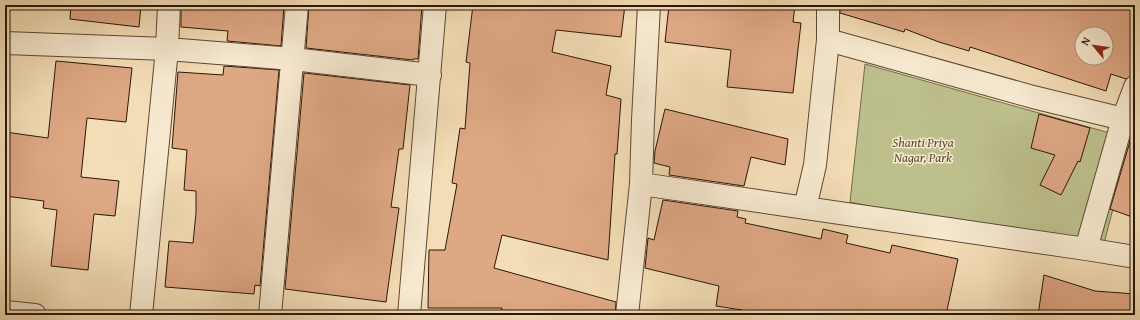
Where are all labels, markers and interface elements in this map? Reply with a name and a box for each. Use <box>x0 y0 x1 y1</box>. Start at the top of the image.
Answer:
north arrow <box>1074 26 1114 66</box>
text: N <box>1076 33 1094 48</box>
park label: Shanti Priya Nagar, Park <box>892 133 954 167</box>

